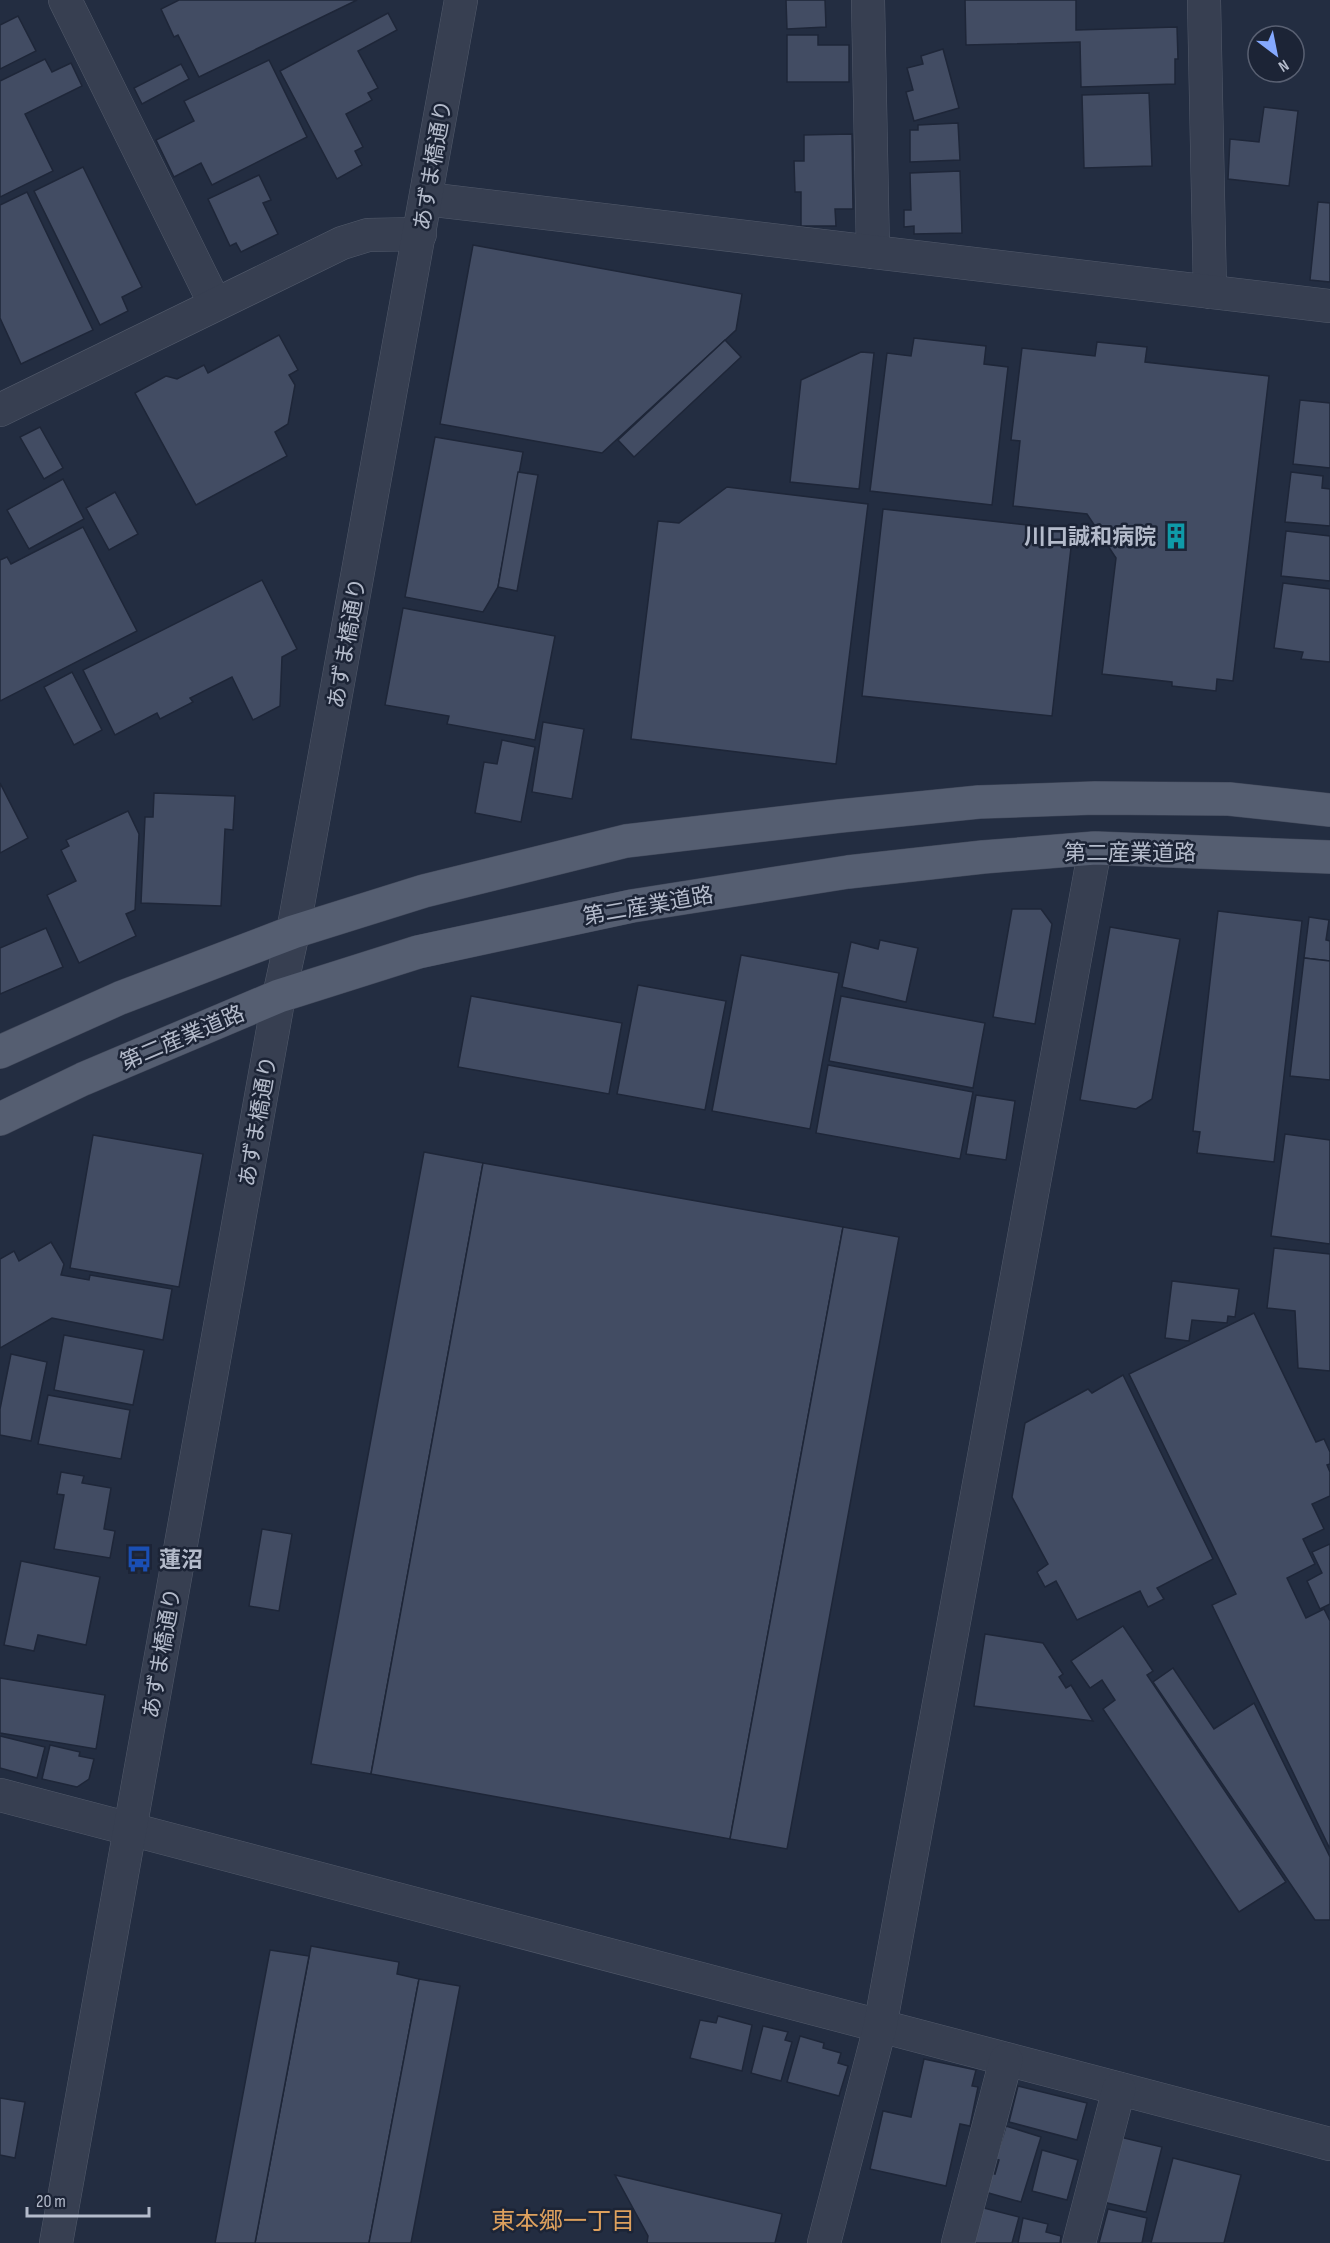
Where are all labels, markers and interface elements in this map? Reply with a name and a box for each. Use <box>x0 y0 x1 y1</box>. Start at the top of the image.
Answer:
north arrow <box>1246 24 1306 84</box>
text: N <box>1274 55 1292 76</box>
street label: あずま橋通り <box>409 98 458 233</box>
building icon: 川口誠和病院 <box>1161 521 1191 551</box>
place label: 川口誠和病院 <box>1024 524 1156 551</box>
street label: あずま橋通り <box>323 576 372 711</box>
street label: 第二産業道路 <box>1064 840 1196 867</box>
street label: 第二産業道路 <box>581 882 716 931</box>
street label: 第二産業道路 <box>117 1000 249 1077</box>
street label: あずま橋通り <box>234 1054 283 1189</box>
bus stop icon: 蓮沼 <box>124 1544 154 1574</box>
place label: 蓮沼 <box>159 1547 203 1574</box>
street label: あずま橋通り <box>138 1586 187 1721</box>
scale bar <box>27 2180 148 2218</box>
text: 20 m <box>36 2191 66 2212</box>
district label: 東本郷一丁目 <box>491 2207 635 2236</box>

